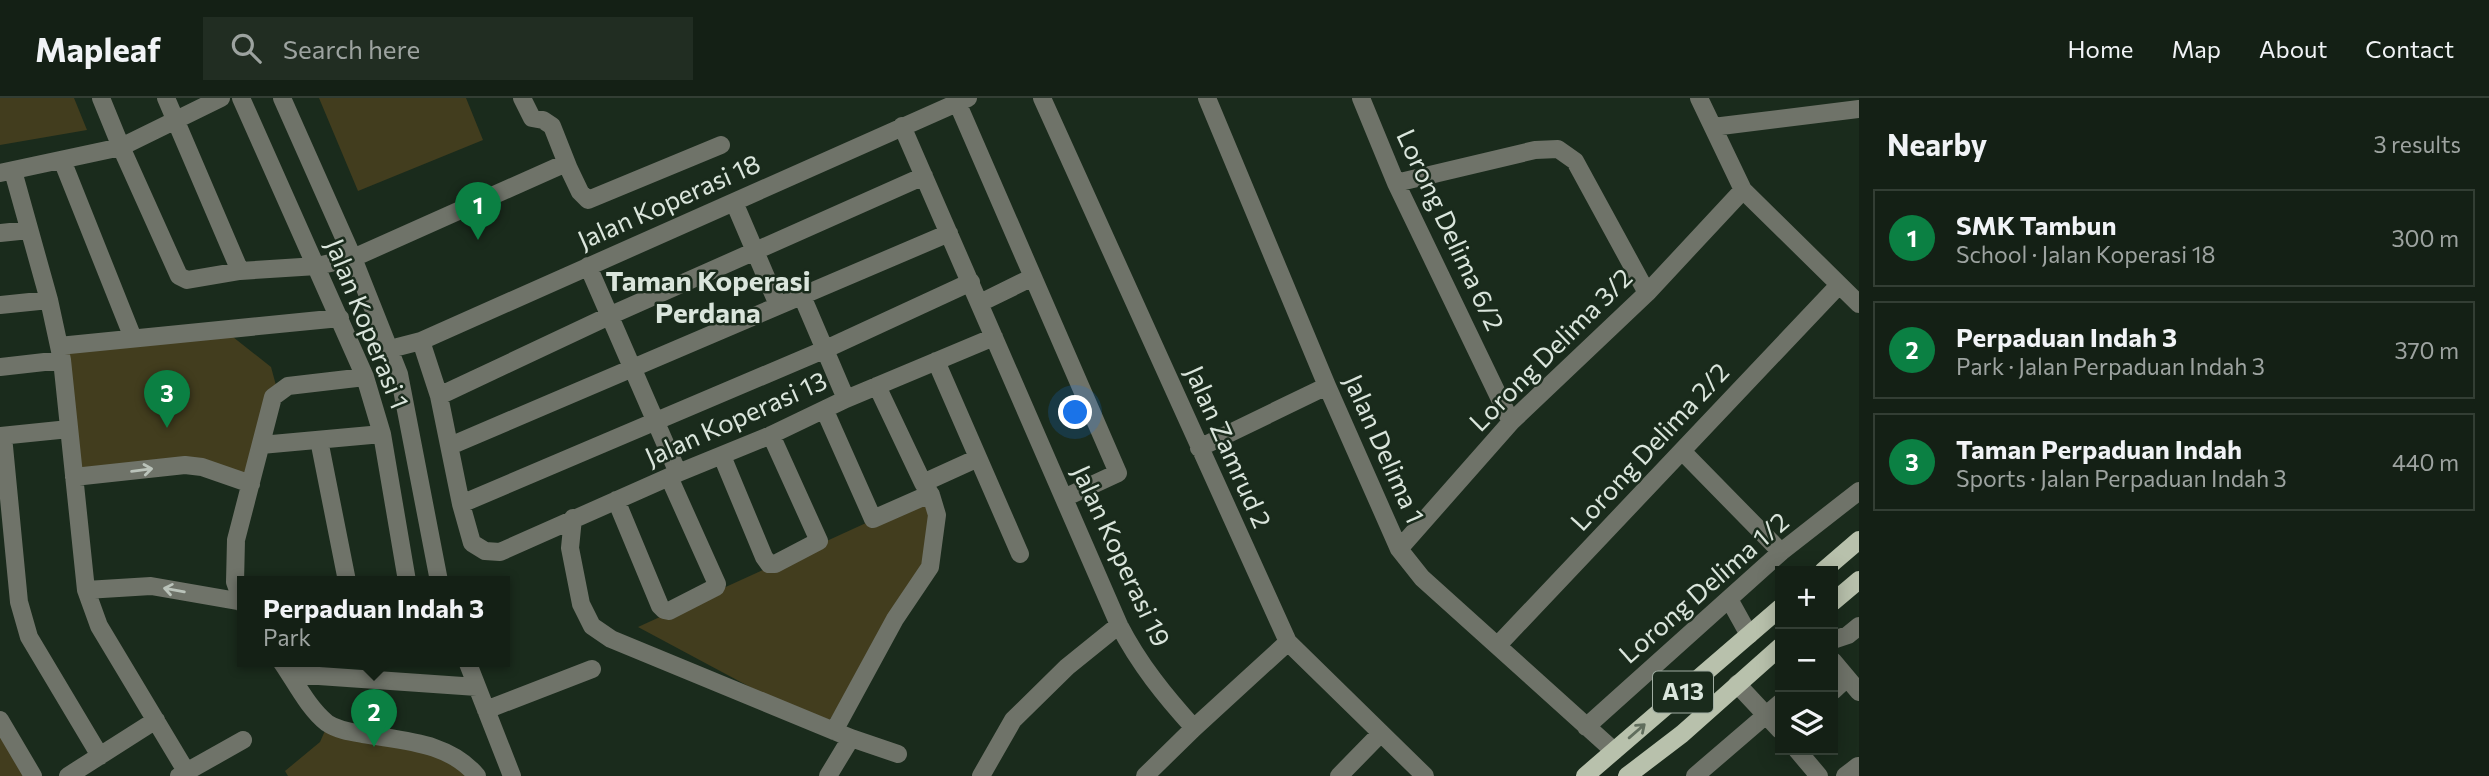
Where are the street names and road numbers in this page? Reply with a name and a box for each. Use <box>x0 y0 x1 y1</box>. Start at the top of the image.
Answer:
street label: Lorong Delima 6/2 <box>1391 124 1512 335</box>
street label: Jalan Koperasi 18 <box>572 147 764 255</box>
street label: Jalan Koperasi 1 <box>320 234 417 413</box>
street label: Lorong Delima 3/2 <box>1462 261 1638 437</box>
street label: Lorong Delima 2/2 <box>1563 356 1734 536</box>
street label: Jalan Zamrud 2 <box>1180 360 1279 532</box>
street label: Jalan Koperasi 13 <box>640 364 831 472</box>
street label: Jalan Delima 1 <box>1339 369 1432 528</box>
street label: Jalan Koperasi 19 <box>1067 460 1178 651</box>
street label: Lorong Delima 1/2 <box>1612 505 1794 669</box>
road number: A13 <box>1653 672 1713 712</box>

